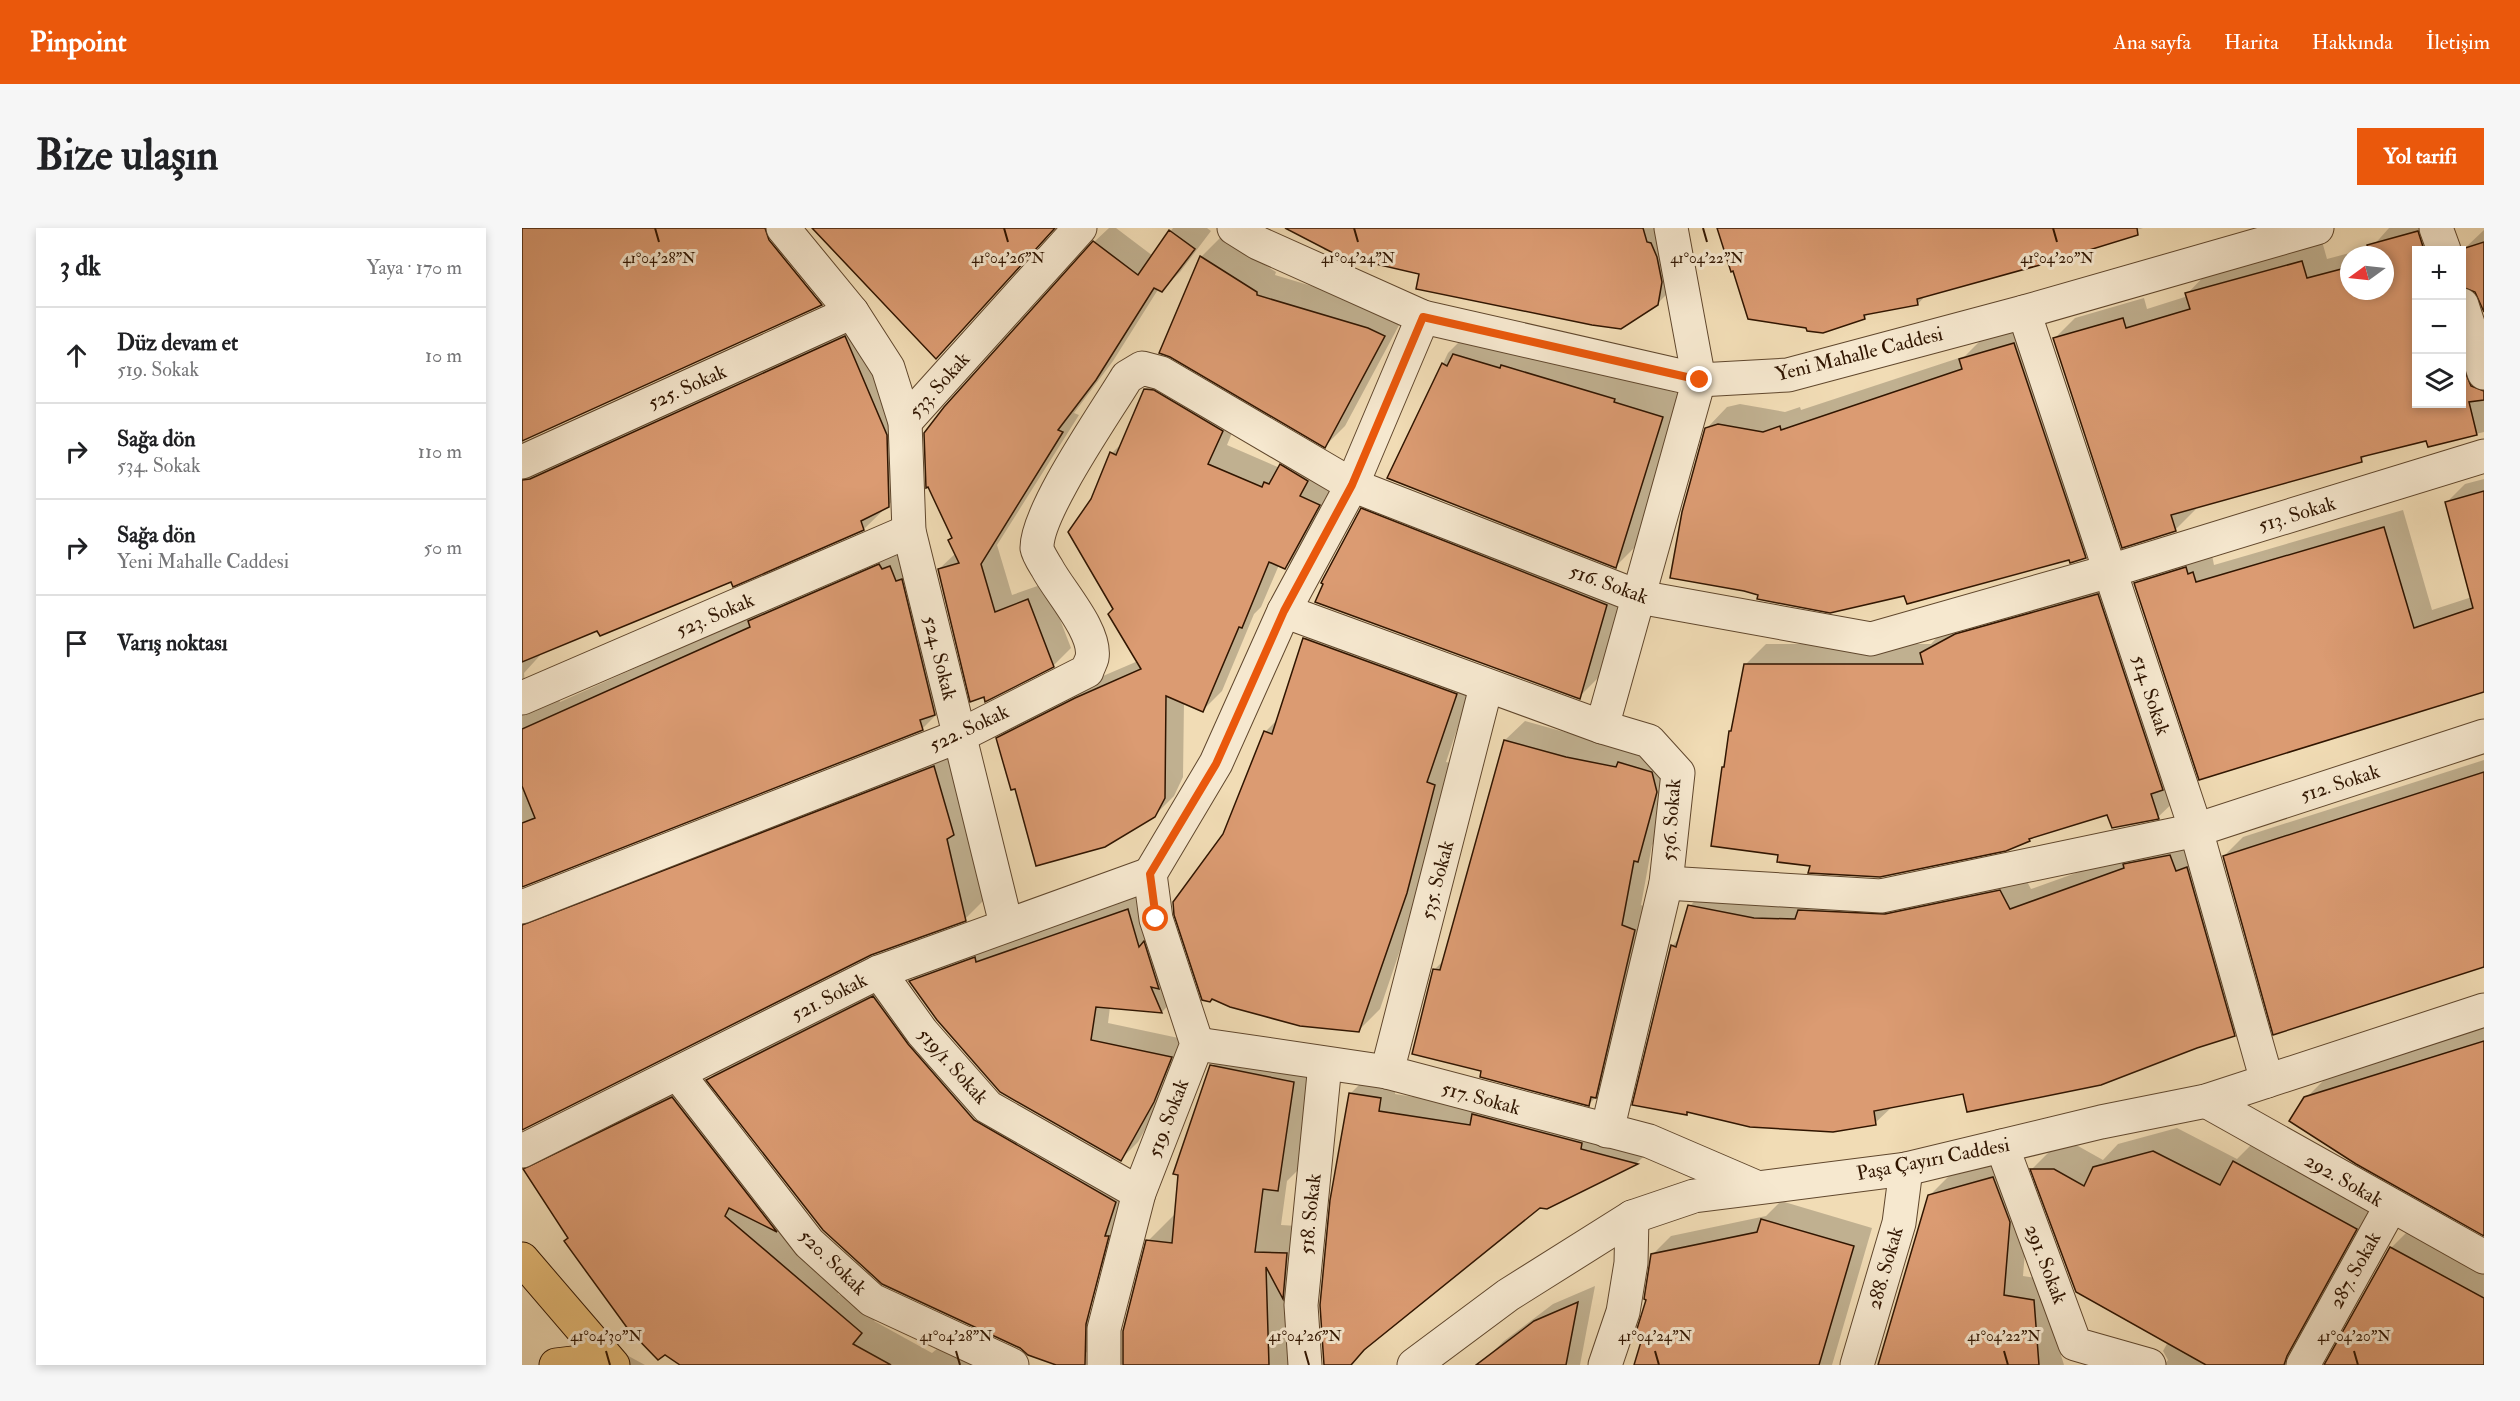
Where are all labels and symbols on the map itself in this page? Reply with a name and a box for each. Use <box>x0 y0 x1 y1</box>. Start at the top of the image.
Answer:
north arrow <box>2340 246 2394 300</box>
text: 41°04'28"N <box>623 249 696 268</box>
text: 41°04'26"N <box>971 249 1045 268</box>
text: 41°04'24"N <box>1321 249 1396 268</box>
text: 41°04'22"N <box>1670 249 1744 268</box>
text: 41°04'20"N <box>2020 249 2094 268</box>
street label: Yeni Mahalle Caddesi <box>1773 321 1945 387</box>
street label: 533. Sokak <box>903 347 975 423</box>
street label: 525. Sokak <box>644 358 730 415</box>
route end <box>1686 366 1712 392</box>
street label: 513. Sokak <box>2255 490 2339 538</box>
street label: 516. Sokak <box>1566 558 1652 610</box>
street label: 523. Sokak <box>672 587 758 643</box>
street label: 524. Sokak <box>917 613 963 703</box>
street label: 514. Sokak <box>2126 652 2176 739</box>
street label: 522. Sokak <box>925 699 1013 757</box>
street label: 512. Sokak <box>2297 758 2383 808</box>
street label: 536. Sokak <box>1656 778 1686 862</box>
street label: 535. Sokak <box>1414 837 1460 922</box>
route start <box>1142 905 1168 931</box>
street label: 521. Sokak <box>787 967 872 1027</box>
street label: 519/1. Sokak <box>912 1023 994 1110</box>
street label: 519. Sokak <box>1142 1075 1195 1161</box>
street label: 517. Sokak <box>1439 1075 1524 1121</box>
street label: Paşa Çayırı Caddesi <box>1854 1132 2012 1186</box>
street label: 292. Sokak <box>2300 1148 2388 1213</box>
street label: 518. Sokak <box>1293 1172 1327 1256</box>
street label: 291. Sokak <box>2019 1221 2073 1308</box>
street label: 520. Sokak <box>794 1223 873 1301</box>
street label: 288. Sokak <box>1861 1223 1909 1312</box>
street label: 287. Sokak <box>2324 1227 2387 1313</box>
text: 41°04'30"N <box>570 1327 642 1346</box>
text: 41°04'28"N <box>920 1327 993 1346</box>
text: 41°04'26"N <box>1268 1327 1342 1346</box>
text: 41°04'24"N <box>1618 1327 1693 1346</box>
text: 41°04'22"N <box>1967 1327 2041 1346</box>
text: 41°04'20"N <box>2317 1327 2391 1346</box>

